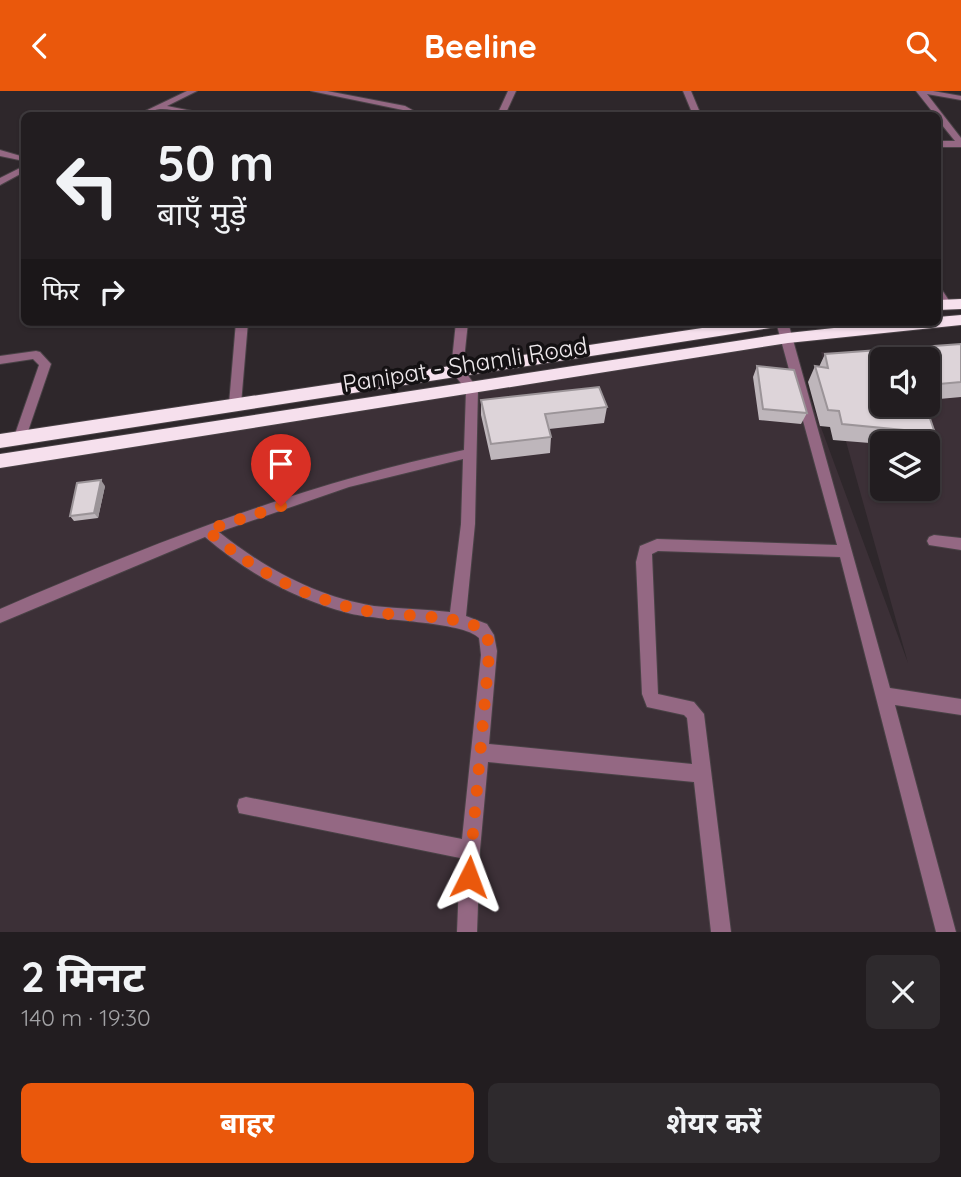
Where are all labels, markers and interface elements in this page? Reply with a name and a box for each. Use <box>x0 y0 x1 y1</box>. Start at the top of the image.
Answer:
text: Beeline <box>424 26 537 66</box>
icon: back <box>21 27 59 65</box>
icon: search <box>902 27 940 65</box>
text: 50 m <box>157 132 274 193</box>
icon: left <box>42 140 133 231</box>
text: बाएँ मुड़ें <box>157 193 246 233</box>
icon: right <box>93 273 131 311</box>
text: फिर <box>42 274 79 307</box>
street label: Panipat - Shamli Road <box>340 330 590 398</box>
map controls <box>870 347 940 501</box>
button: sound <box>870 347 940 417</box>
button: layers <box>870 431 940 501</box>
pin <box>251 434 311 506</box>
icon: arrive <box>262 445 300 483</box>
position arrow <box>432 840 506 914</box>
text: 2 मिनट <box>21 950 145 1003</box>
button: close <box>866 955 940 1029</box>
text: 140 m · 19:30 <box>21 1003 151 1032</box>
button: बाहर <box>21 1083 474 1163</box>
button: शेयर करें <box>488 1083 940 1163</box>

